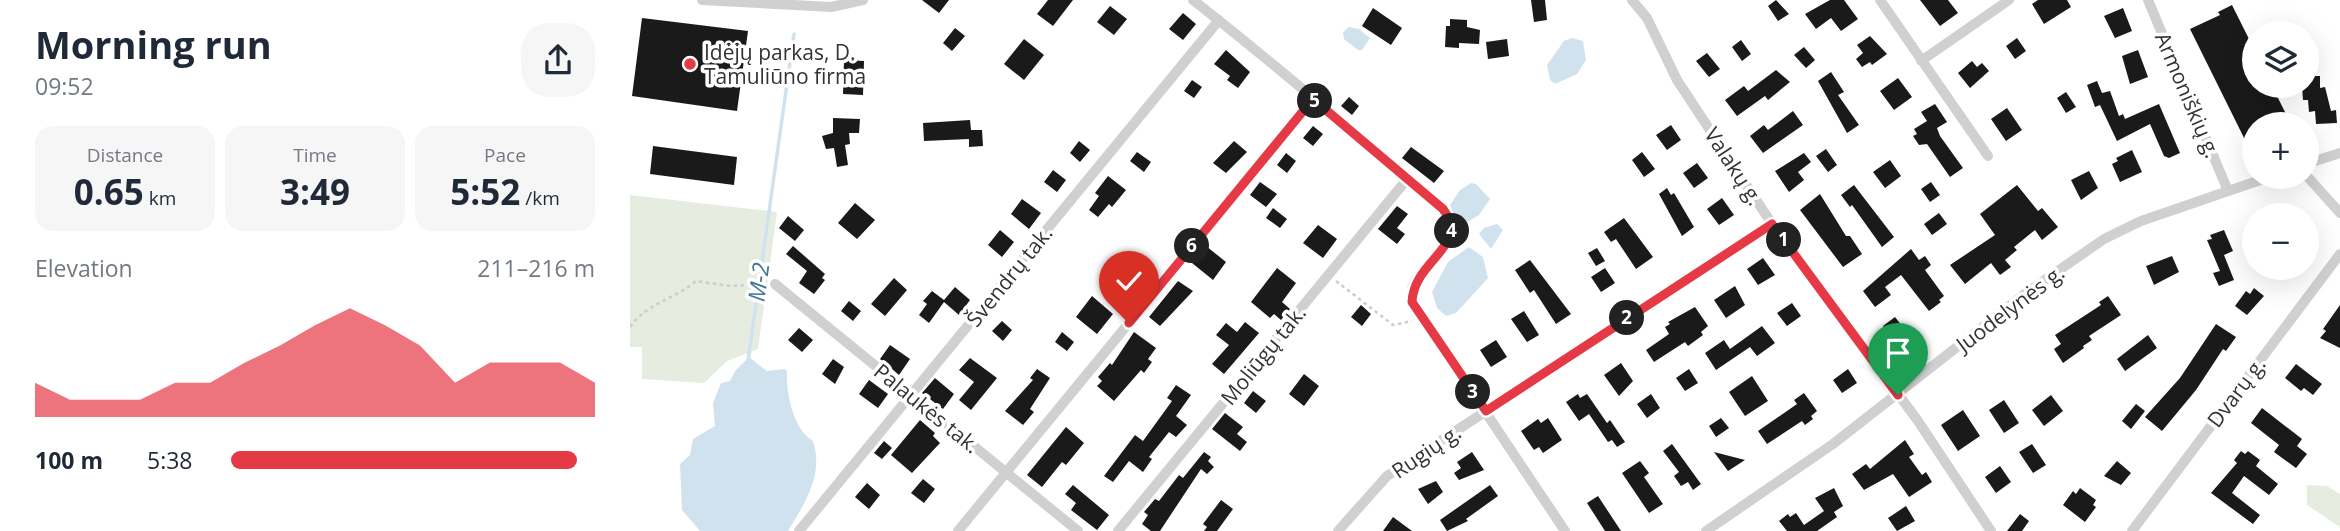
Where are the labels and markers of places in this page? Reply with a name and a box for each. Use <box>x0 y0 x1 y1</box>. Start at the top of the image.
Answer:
place label: Idėjų parkas, D. Tamuliūno firma <box>704 38 866 90</box>
marker: Idėjų parkas, D. Tamuliūno firma <box>682 56 698 72</box>
pin: 5 <box>1298 84 1332 119</box>
pin: 4 <box>1434 214 1470 248</box>
pin: 1 <box>1766 222 1802 258</box>
pin: 6 <box>1174 229 1210 264</box>
pin <box>1099 251 1159 323</box>
pin: 2 <box>1609 300 1644 336</box>
pin <box>1868 323 1928 395</box>
pin: 3 <box>1456 374 1490 410</box>

